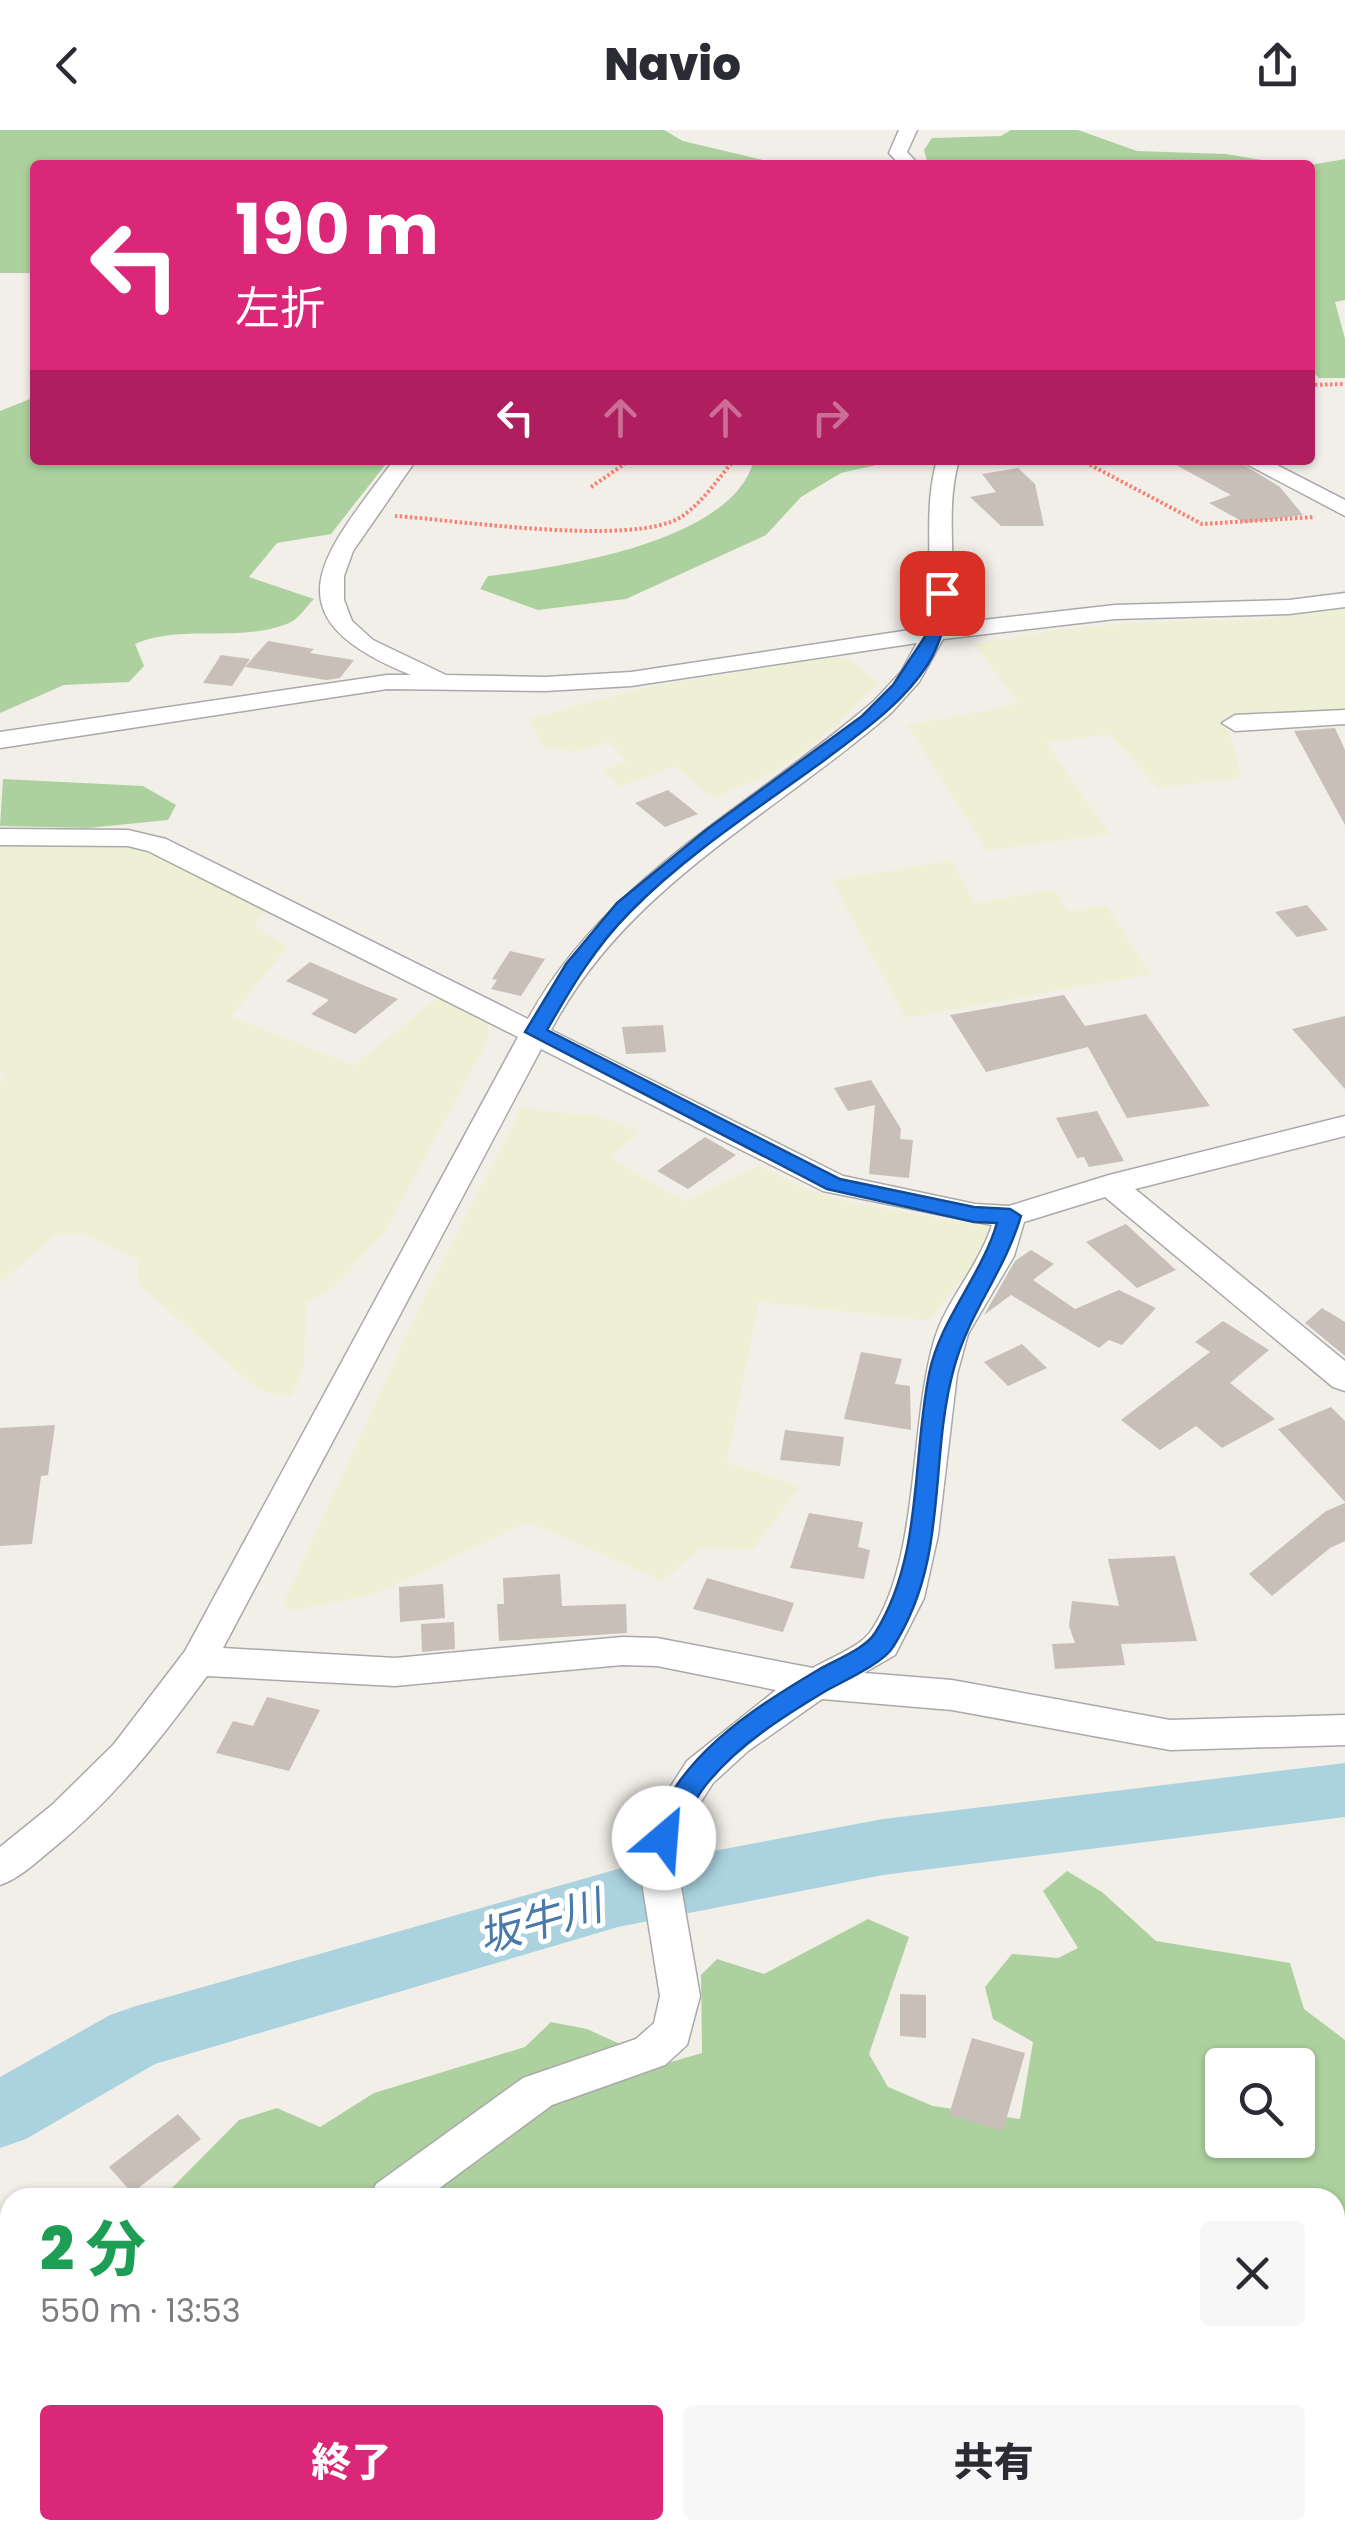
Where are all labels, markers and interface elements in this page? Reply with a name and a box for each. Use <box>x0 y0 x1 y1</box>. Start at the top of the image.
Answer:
text: Navio <box>604 33 741 96</box>
icon: back <box>40 38 95 93</box>
icon: share <box>1250 38 1305 93</box>
text: 190 m <box>235 180 439 279</box>
icon: left <box>70 200 200 330</box>
text: 左折 <box>235 277 325 340</box>
icon: left <box>488 390 543 445</box>
icon: ahead <box>593 390 648 445</box>
icon: ahead <box>698 390 753 445</box>
icon: right <box>803 390 858 445</box>
pin <box>900 551 985 636</box>
icon: arrive <box>915 566 970 621</box>
position arrow <box>612 1786 716 1890</box>
water label: 坂牛川 <box>471 1875 613 1967</box>
map controls <box>1205 2048 1315 2158</box>
button: search <box>1205 2048 1315 2158</box>
text: 2 分 <box>40 2207 146 2291</box>
button: close <box>1200 2221 1305 2326</box>
text: 550 m · 13:53 <box>40 2288 241 2333</box>
button: 終了 <box>40 2405 663 2520</box>
button: 共有 <box>683 2405 1305 2520</box>

